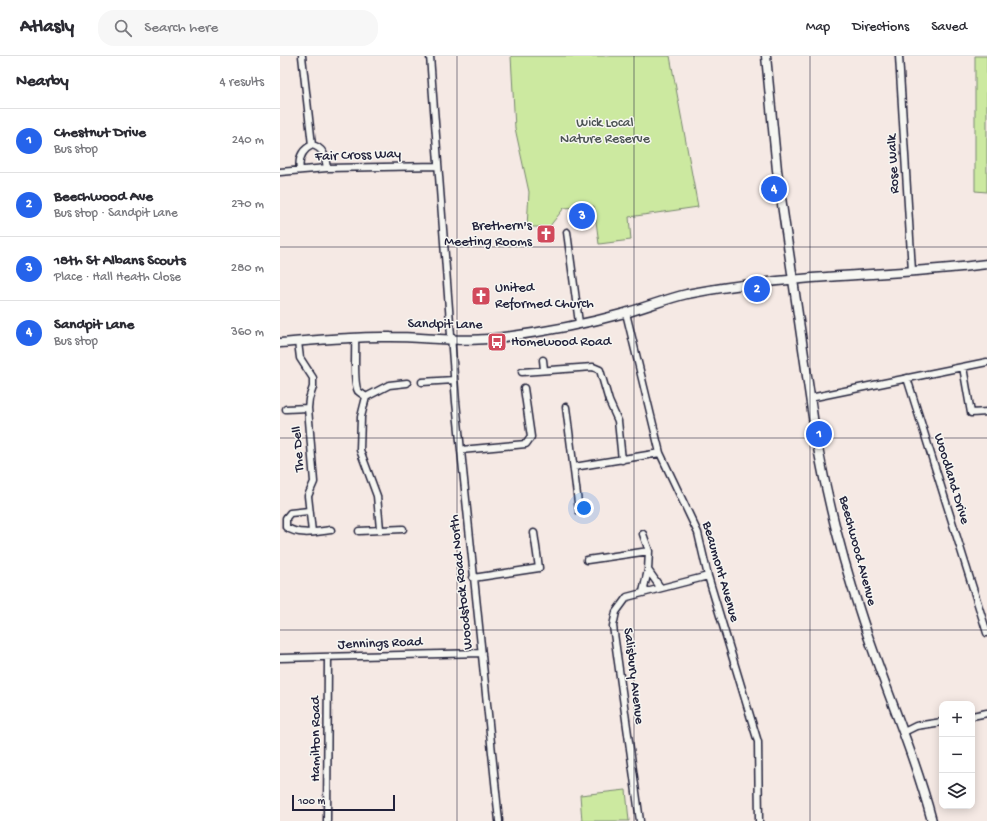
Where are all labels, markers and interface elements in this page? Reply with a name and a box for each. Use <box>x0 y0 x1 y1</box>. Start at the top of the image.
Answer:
search box <box>98 10 378 46</box>
text: Atlasly <box>20 16 74 39</box>
icon: search <box>112 17 134 39</box>
text: Search here <box>144 19 218 37</box>
text: Map <box>806 19 830 36</box>
text: Directions <box>852 19 909 36</box>
text: Saved <box>931 19 967 36</box>
text: Nearby <box>16 72 69 92</box>
text: 4 results <box>220 75 264 90</box>
park label: Wick Local Nature Reserve <box>560 115 651 148</box>
text: Chestnut Drive <box>54 124 146 142</box>
street label: Rose Walk <box>884 132 904 194</box>
text: 1 <box>26 133 32 148</box>
text: 240 m <box>232 133 264 148</box>
text: Bus stop <box>54 142 98 157</box>
street label: Fair Cross Way <box>314 146 402 166</box>
pin: 4 <box>761 174 787 204</box>
text: Beechwood Ave <box>54 188 153 206</box>
text: 2 <box>26 197 32 212</box>
text: 270 m <box>231 197 264 212</box>
pin: 3 <box>569 201 595 231</box>
text: Bus stop · Sandpit Lane <box>54 206 178 221</box>
place label: Brethern's Meeting Rooms <box>444 218 533 251</box>
church icon: Brethern's Meeting Rooms <box>535 223 557 245</box>
text: 18th St Albans Scouts <box>54 252 186 270</box>
text: 3 <box>26 261 32 276</box>
text: 280 m <box>231 261 264 276</box>
text: Place · Hall Heath Close <box>54 270 181 285</box>
pin: 2 <box>744 274 770 304</box>
place label: United Reformed Church <box>495 280 594 313</box>
church icon: United Reformed Church <box>470 285 492 307</box>
text: Sandpit Lane <box>54 316 134 334</box>
street label: Sandpit Lane <box>407 316 483 334</box>
text: 4 <box>26 325 32 340</box>
text: 360 m <box>231 325 264 340</box>
bus stop icon: Homewood Road <box>486 331 508 353</box>
text: Bus stop <box>54 334 98 349</box>
place label: Homewood Road <box>511 334 613 351</box>
pin: 1 <box>806 419 832 449</box>
street label: The Dell <box>289 425 309 474</box>
street label: Woodland Drive <box>929 431 973 527</box>
street label: Beechwood Avenue <box>834 493 880 608</box>
your location <box>574 498 594 518</box>
street label: Woodstock Road North <box>446 513 478 650</box>
street label: Beaumont Avenue <box>697 519 743 625</box>
street label: Salisbury Avenue <box>619 627 647 726</box>
street label: Jennings Road <box>337 634 424 654</box>
street label: Hamilton Road <box>308 695 325 782</box>
map controls <box>939 701 975 809</box>
button: + <box>939 701 975 737</box>
button: − <box>939 737 975 773</box>
button: layers <box>939 773 975 809</box>
scale bar <box>292 793 395 812</box>
text: 100 m <box>298 796 325 808</box>

